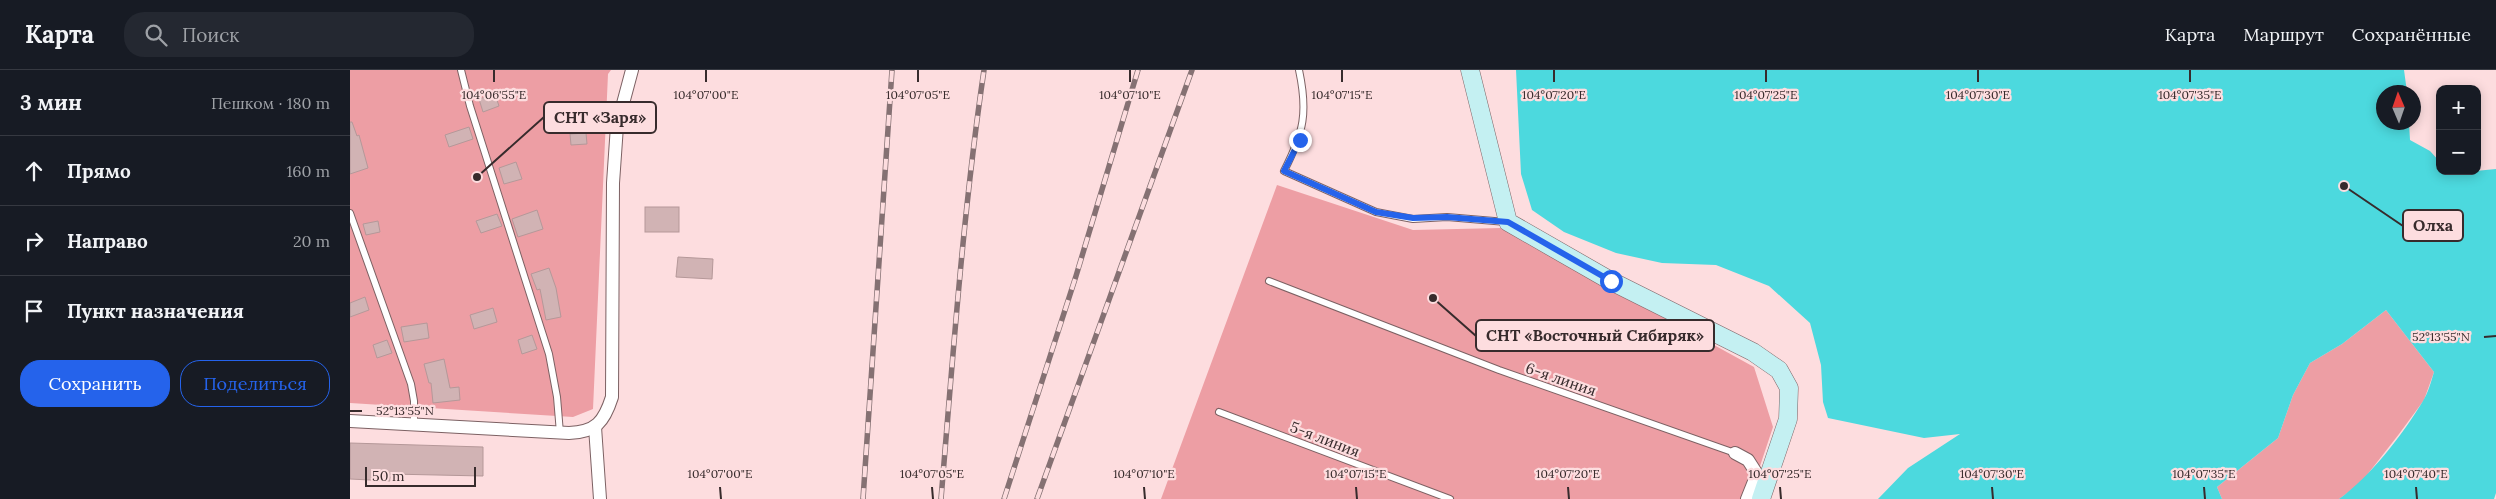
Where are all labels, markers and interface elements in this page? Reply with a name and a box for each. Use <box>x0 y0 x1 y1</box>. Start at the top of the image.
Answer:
search box <box>124 12 474 57</box>
text: Карта <box>25 19 94 50</box>
icon: search <box>142 21 170 49</box>
text: Поиск <box>182 23 240 47</box>
text: Карта <box>2165 23 2215 46</box>
text: Маршрут <box>2243 23 2324 46</box>
text: Сохранённые <box>2352 23 2471 46</box>
north arrow <box>2376 85 2421 130</box>
map controls <box>2436 85 2481 175</box>
button: + <box>2436 85 2481 130</box>
text: 104°06'55"E <box>462 87 526 102</box>
text: 104°07'00"E <box>674 87 738 102</box>
text: 104°07'05"E <box>886 87 950 102</box>
text: 104°07'10"E <box>1099 87 1161 102</box>
text: 104°07'15"E <box>1312 87 1372 102</box>
text: 104°07'20"E <box>1522 87 1586 102</box>
text: 104°07'25"E <box>1735 87 1797 102</box>
text: 104°07'30"E <box>1946 87 2010 102</box>
text: 104°07'35"E <box>2158 87 2222 102</box>
text: 3 мин <box>20 89 82 116</box>
text: Пешком · 180 m <box>211 93 330 113</box>
callout: СНТ «Заря» <box>544 102 656 133</box>
text: СНТ «Заря» <box>554 107 646 127</box>
route end <box>1289 129 1312 152</box>
button: − <box>2436 130 2481 175</box>
icon: ahead <box>20 157 48 185</box>
text: Прямо <box>67 159 131 183</box>
text: 160 m <box>286 161 330 181</box>
callout: Олха <box>2403 210 2463 241</box>
text: Олха <box>2413 215 2454 235</box>
icon: right <box>20 227 48 255</box>
text: Направо <box>67 229 148 253</box>
text: 20 m <box>293 231 330 251</box>
route start <box>1600 270 1623 293</box>
icon: arrive <box>20 297 48 325</box>
text: Пункт назначения <box>67 299 244 323</box>
callout: СНТ «Восточный Сибиряк» <box>1476 320 1714 351</box>
text: СНТ «Восточный Сибиряк» <box>1486 325 1704 345</box>
text: 52°13'55"N <box>2412 329 2470 344</box>
street label: 6-я линия <box>1523 358 1599 400</box>
button: Сохранить <box>20 360 170 407</box>
button: Поделиться <box>180 360 330 407</box>
text: 52°13'55"N <box>376 403 434 418</box>
street label: 5-я линия <box>1288 417 1362 461</box>
scale bar <box>365 464 476 487</box>
text: 104°07'00"E <box>688 466 752 481</box>
text: 104°07'05"E <box>900 466 964 481</box>
text: 104°07'10"E <box>1113 466 1175 481</box>
text: 104°07'15"E <box>1326 466 1386 481</box>
text: 104°07'20"E <box>1536 466 1600 481</box>
text: 104°07'25"E <box>1749 466 1811 481</box>
text: 104°07'30"E <box>1960 466 2024 481</box>
text: 104°07'35"E <box>2172 466 2236 481</box>
text: 104°07'40"E <box>2384 466 2448 481</box>
text: 50 m <box>372 467 405 485</box>

